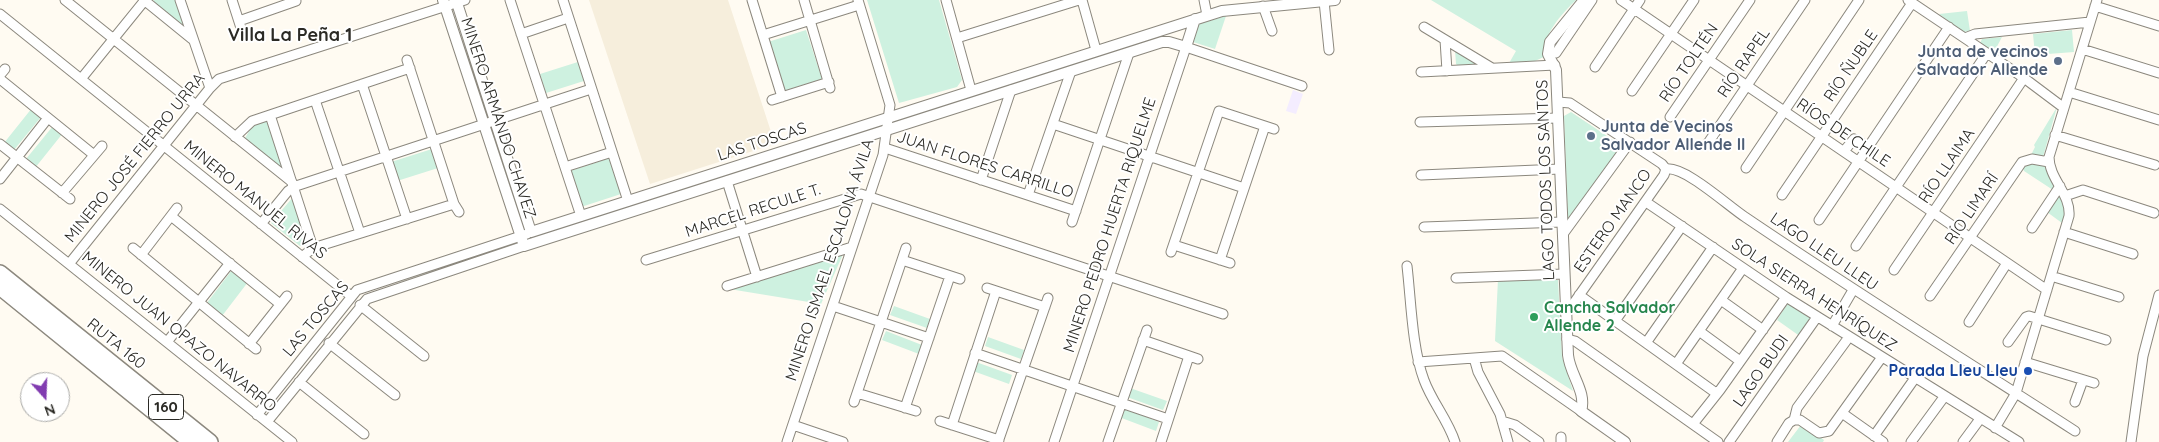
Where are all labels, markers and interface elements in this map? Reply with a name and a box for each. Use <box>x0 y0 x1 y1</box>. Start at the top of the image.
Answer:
street label: MINERO ARMANDO CHAVEZ <box>456 15 540 221</box>
street label: RÍO TOLTÉN <box>1656 20 1722 106</box>
district label: Villa La Peña 1 <box>228 25 352 47</box>
street label: RÍO RAPEL <box>1714 25 1774 101</box>
street label: RÍO ÑUBLE <box>1820 26 1882 106</box>
place label: Junta de vecinos Salvador Allende <box>1917 42 2048 80</box>
marker: Junta de vecinos Salvador Allende <box>2052 55 2064 67</box>
street label: MINERO JOSÉ FIERRO URRA <box>61 69 209 247</box>
street label: LAGO TODOS LOS SANTOS <box>1533 79 1559 281</box>
street label: MINERO PEDRO HUERTA RIQUELME <box>1060 95 1160 355</box>
street label: RÍOS DE CHILE <box>1793 95 1893 171</box>
place label: Junta de Vecinos Salvador Allende II <box>1601 117 1745 155</box>
street label: LAS TOSCAS <box>715 119 809 165</box>
street label: RÍO LLAIMA <box>1915 125 1979 207</box>
street label: JUAN FLORES CARRILLO <box>894 127 1076 203</box>
marker: Junta de Vecinos Salvador Allende II <box>1585 130 1597 142</box>
street label: MINERO MANUEL RIVAS <box>180 137 330 263</box>
street label: MINERO ISMAEL ESCALONA ÁVILA <box>782 137 878 383</box>
street label: ESTERO MANCO <box>1570 166 1656 276</box>
street label: RÍO LIMARÍ <box>1941 170 2003 248</box>
street label: MARCEL RECULE T. <box>683 180 823 242</box>
street label: LAGO LLEU LLEU <box>1766 209 1882 295</box>
street label: SOLA SIERRA HENRÍQUEZ <box>1728 234 1900 356</box>
street label: MINERO JUAN OPAZO NAVARRO <box>78 248 280 416</box>
street label: LAS TOSCAS <box>279 277 353 361</box>
place label: Cancha Salvador Allende 2 <box>1544 298 1675 336</box>
marker: Cancha Salvador Allende 2 <box>1528 311 1540 323</box>
street label: RUTA 160 <box>83 315 149 373</box>
street label: LAGO BUDI <box>1729 331 1793 411</box>
place label: Parada Lleu Lleu <box>1889 361 2018 381</box>
marker: Parada Lleu Lleu <box>2022 365 2034 377</box>
north arrow <box>20 372 70 422</box>
road number: 160 <box>148 394 184 420</box>
text: N <box>42 400 58 420</box>

